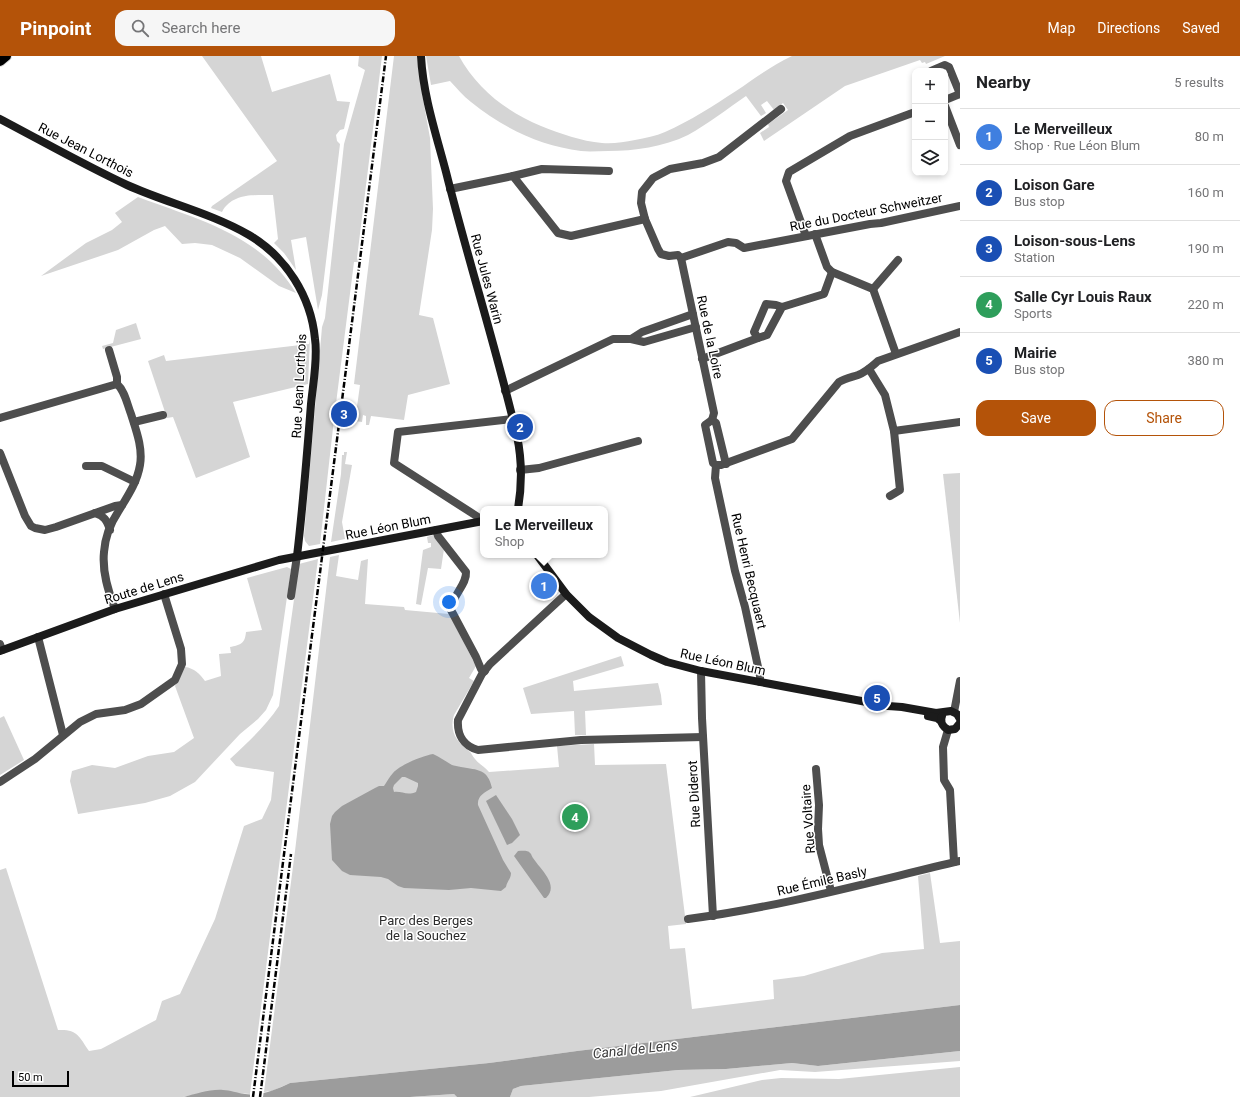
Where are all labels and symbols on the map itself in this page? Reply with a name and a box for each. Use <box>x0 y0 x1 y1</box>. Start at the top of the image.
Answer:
street label: Rue Jean Lorthois <box>36 120 136 181</box>
street label: Rue du Docteur Schweitzer <box>788 190 944 234</box>
street label: Rue Jules Warin <box>468 232 506 326</box>
street label: Rue de la Loire <box>694 294 726 380</box>
street label: Rue Jean Lorthois <box>289 333 309 439</box>
pin: 3 <box>331 399 357 429</box>
pin: 2 <box>507 412 533 442</box>
street label: Rue Léon Blum <box>344 511 432 543</box>
street label: Rue Henri Becquaert <box>728 511 770 631</box>
street label: Route de Lens <box>103 569 186 607</box>
pin: 1 <box>531 571 557 601</box>
your location <box>439 592 459 612</box>
street label: Rue Léon Blum <box>679 646 767 678</box>
pin: 5 <box>864 683 890 713</box>
street label: Rue Diderot <box>685 760 703 828</box>
street label: Rue Voltaire <box>798 784 818 854</box>
pin: 4 <box>562 802 588 832</box>
street label: Rue Émile Basly <box>776 863 868 899</box>
park label: Parc des Berges de la Souchez <box>379 913 473 943</box>
water label: Canal de Lens <box>592 1037 678 1061</box>
scale bar <box>12 1069 69 1088</box>

